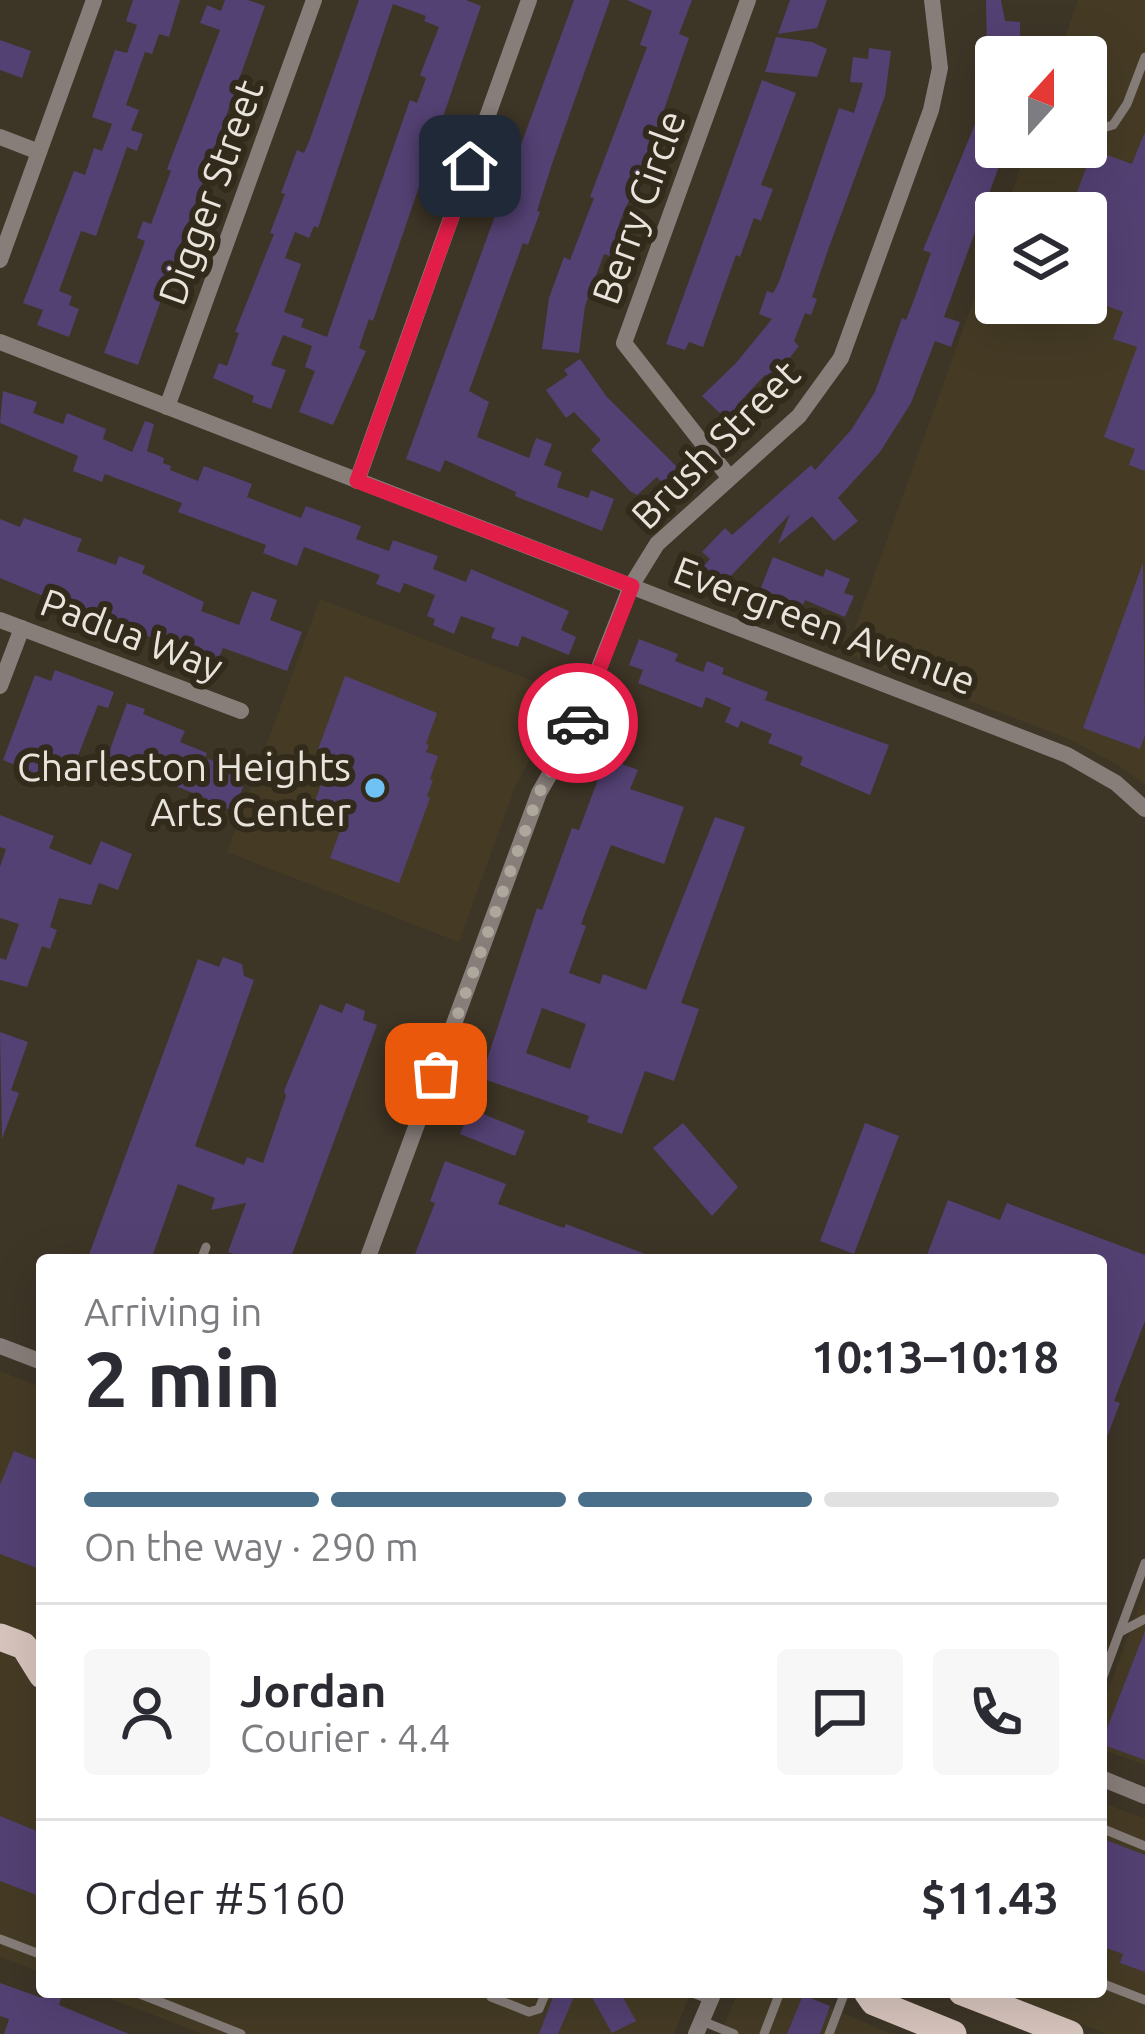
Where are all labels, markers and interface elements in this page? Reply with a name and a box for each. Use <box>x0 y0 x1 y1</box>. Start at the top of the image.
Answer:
north arrow <box>975 36 1107 168</box>
map controls <box>975 36 1107 324</box>
street label: Digger Street <box>149 74 271 310</box>
street label: Berry Circle <box>583 105 693 309</box>
pin <box>419 115 521 217</box>
icon: home <box>437 133 503 199</box>
button: layers <box>975 192 1107 324</box>
street label: Brush Street <box>622 351 808 537</box>
street label: Evergreen Avenue <box>668 548 982 702</box>
street label: Padua Way <box>35 580 229 688</box>
courier <box>518 663 638 783</box>
icon: car <box>545 690 611 756</box>
place label: Charleston Heights Arts Center <box>17 745 351 833</box>
marker: Charleston Heights Arts Center <box>362 775 388 801</box>
pin <box>385 1023 487 1125</box>
icon: bag <box>403 1041 469 1107</box>
text: Arriving in <box>84 1290 262 1333</box>
text: 10:13–10:18 <box>811 1331 1059 1382</box>
text: 2 min <box>84 1334 281 1422</box>
text: On the way · 290 m <box>84 1525 419 1568</box>
button: person <box>84 1649 210 1775</box>
button: chat <box>777 1649 903 1775</box>
button: phone <box>933 1649 1059 1775</box>
text: Jordan <box>240 1665 386 1716</box>
text: Courier · 4.4 <box>240 1716 451 1759</box>
text: Order #5160 <box>84 1872 346 1923</box>
text: $11.43 <box>921 1872 1059 1923</box>

